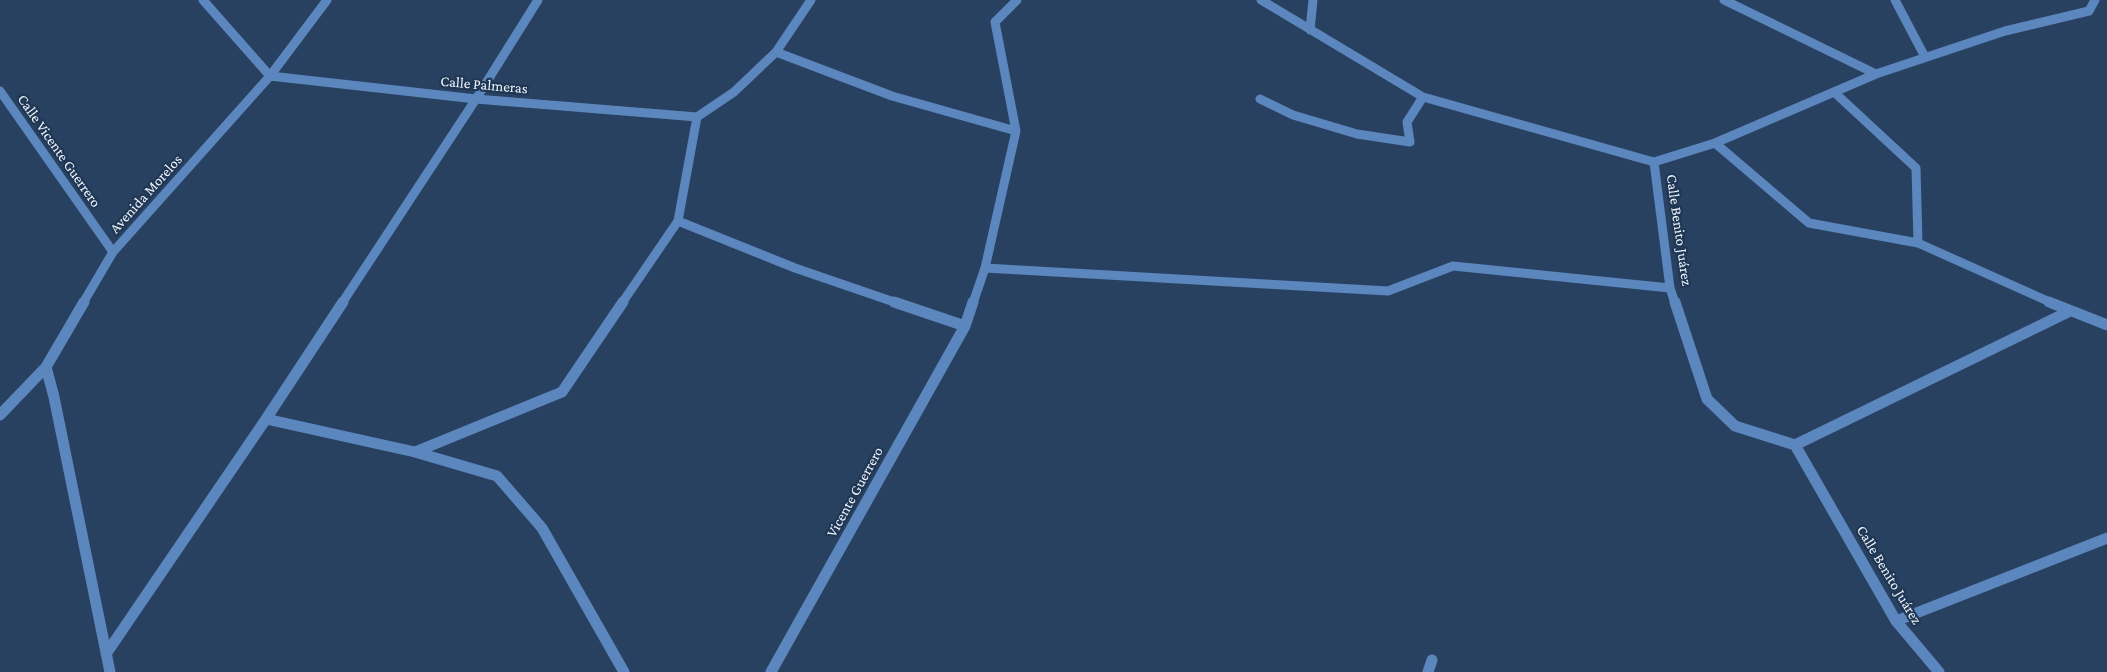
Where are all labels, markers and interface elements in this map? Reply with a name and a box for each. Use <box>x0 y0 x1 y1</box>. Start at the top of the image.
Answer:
street label: Calle Palmeras <box>440 72 528 98</box>
street label: Calle Vicente Guerrero <box>13 91 105 211</box>
street label: Avenida Morelos <box>106 151 186 237</box>
street label: Calle Benito Juárez <box>1662 173 1696 287</box>
street label: Vicente Guerrero <box>823 444 887 540</box>
street label: Calle Benito Juárez <box>1852 522 1926 628</box>

